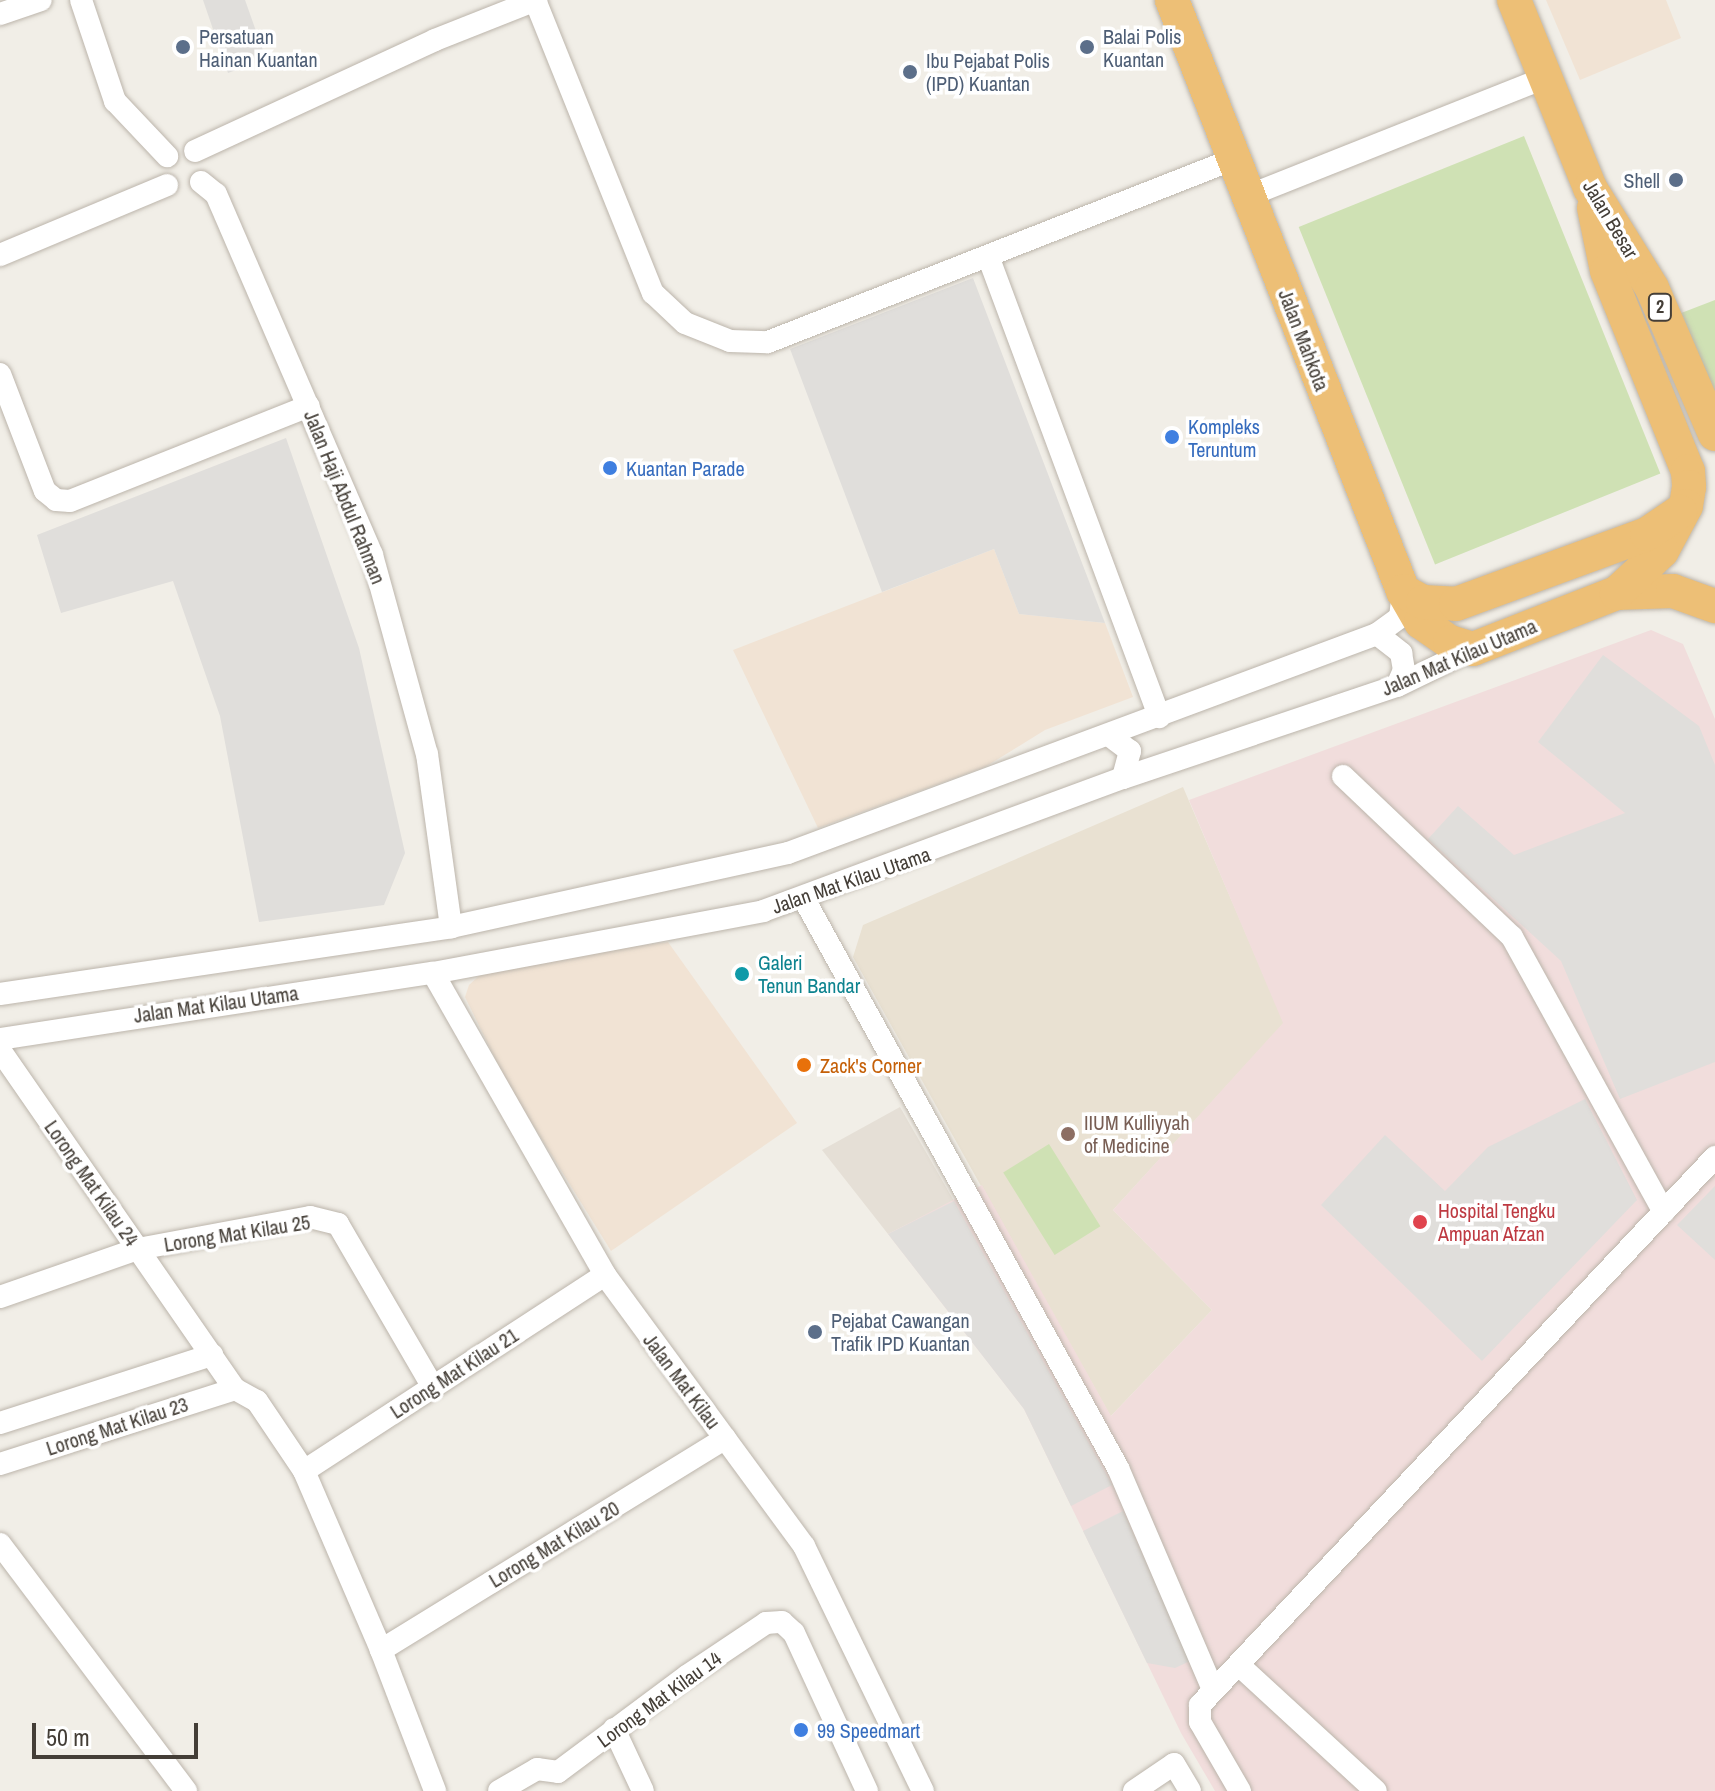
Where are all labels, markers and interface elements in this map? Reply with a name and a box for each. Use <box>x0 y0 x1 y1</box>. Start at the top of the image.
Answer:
place label: Persatuan Hainan Kuantan <box>199 24 318 71</box>
place label: Balai Polis Kuantan <box>1103 24 1181 71</box>
marker: Persatuan Hainan Kuantan <box>174 38 192 56</box>
marker: Balai Polis Kuantan <box>1078 38 1096 56</box>
place label: Ibu Pejabat Polis (IPD) Kuantan <box>926 48 1050 95</box>
marker: Ibu Pejabat Polis (IPD) Kuantan <box>901 63 919 81</box>
place label: Shell <box>1624 168 1660 192</box>
marker: Shell <box>1667 171 1685 189</box>
street label: Jalan Besar <box>1578 176 1644 262</box>
street label: Jalan Mahkota <box>1274 286 1334 394</box>
road number: 2 <box>1646 293 1674 321</box>
street label: Jalan Haji Abdul Rahman <box>299 406 391 588</box>
place label: Kompleks Teruntum <box>1188 414 1260 461</box>
marker: Kompleks Teruntum <box>1163 428 1181 446</box>
place label: Kuantan Parade <box>626 456 745 480</box>
marker: Kuantan Parade <box>601 459 619 477</box>
street label: Jalan Mat Kilau Utama <box>1378 614 1540 700</box>
street label: Jalan Mat Kilau Utama <box>769 842 933 918</box>
place label: Galeri Tenun Bandar <box>758 950 860 997</box>
marker: Galeri Tenun Bandar <box>733 965 751 983</box>
street label: Jalan Mat Kilau Utama <box>132 981 300 1027</box>
place label: Zack's Corner <box>820 1053 922 1077</box>
marker: Zack's Corner <box>795 1056 813 1074</box>
place label: IIUM Kulliyyah of Medicine <box>1084 1110 1190 1157</box>
street label: Lorong Mat Kilau 24 <box>40 1116 144 1250</box>
marker: IIUM Kulliyyah of Medicine <box>1059 1125 1077 1143</box>
place label: Hospital Tengku Ampuan Afzan <box>1438 1198 1556 1245</box>
street label: Lorong Mat Kilau 25 <box>162 1210 312 1256</box>
marker: Hospital Tengku Ampuan Afzan <box>1409 1211 1431 1233</box>
place label: Pejabat Cawangan Trafik IPD Kuantan <box>831 1308 970 1355</box>
street label: Lorong Mat Kilau 21 <box>386 1323 522 1423</box>
marker: Pejabat Cawangan Trafik IPD Kuantan <box>806 1323 824 1341</box>
street label: Jalan Mat Kilau <box>638 1329 726 1433</box>
street label: Lorong Mat Kilau 23 <box>43 1392 191 1460</box>
street label: Lorong Mat Kilau 20 <box>485 1496 623 1592</box>
street label: Lorong Mat Kilau 14 <box>592 1646 726 1752</box>
scale bar <box>36 1707 202 1757</box>
place label: 99 Speedmart <box>817 1718 920 1742</box>
text: 50 m <box>46 1721 90 1753</box>
marker: 99 Speedmart <box>792 1721 810 1739</box>

